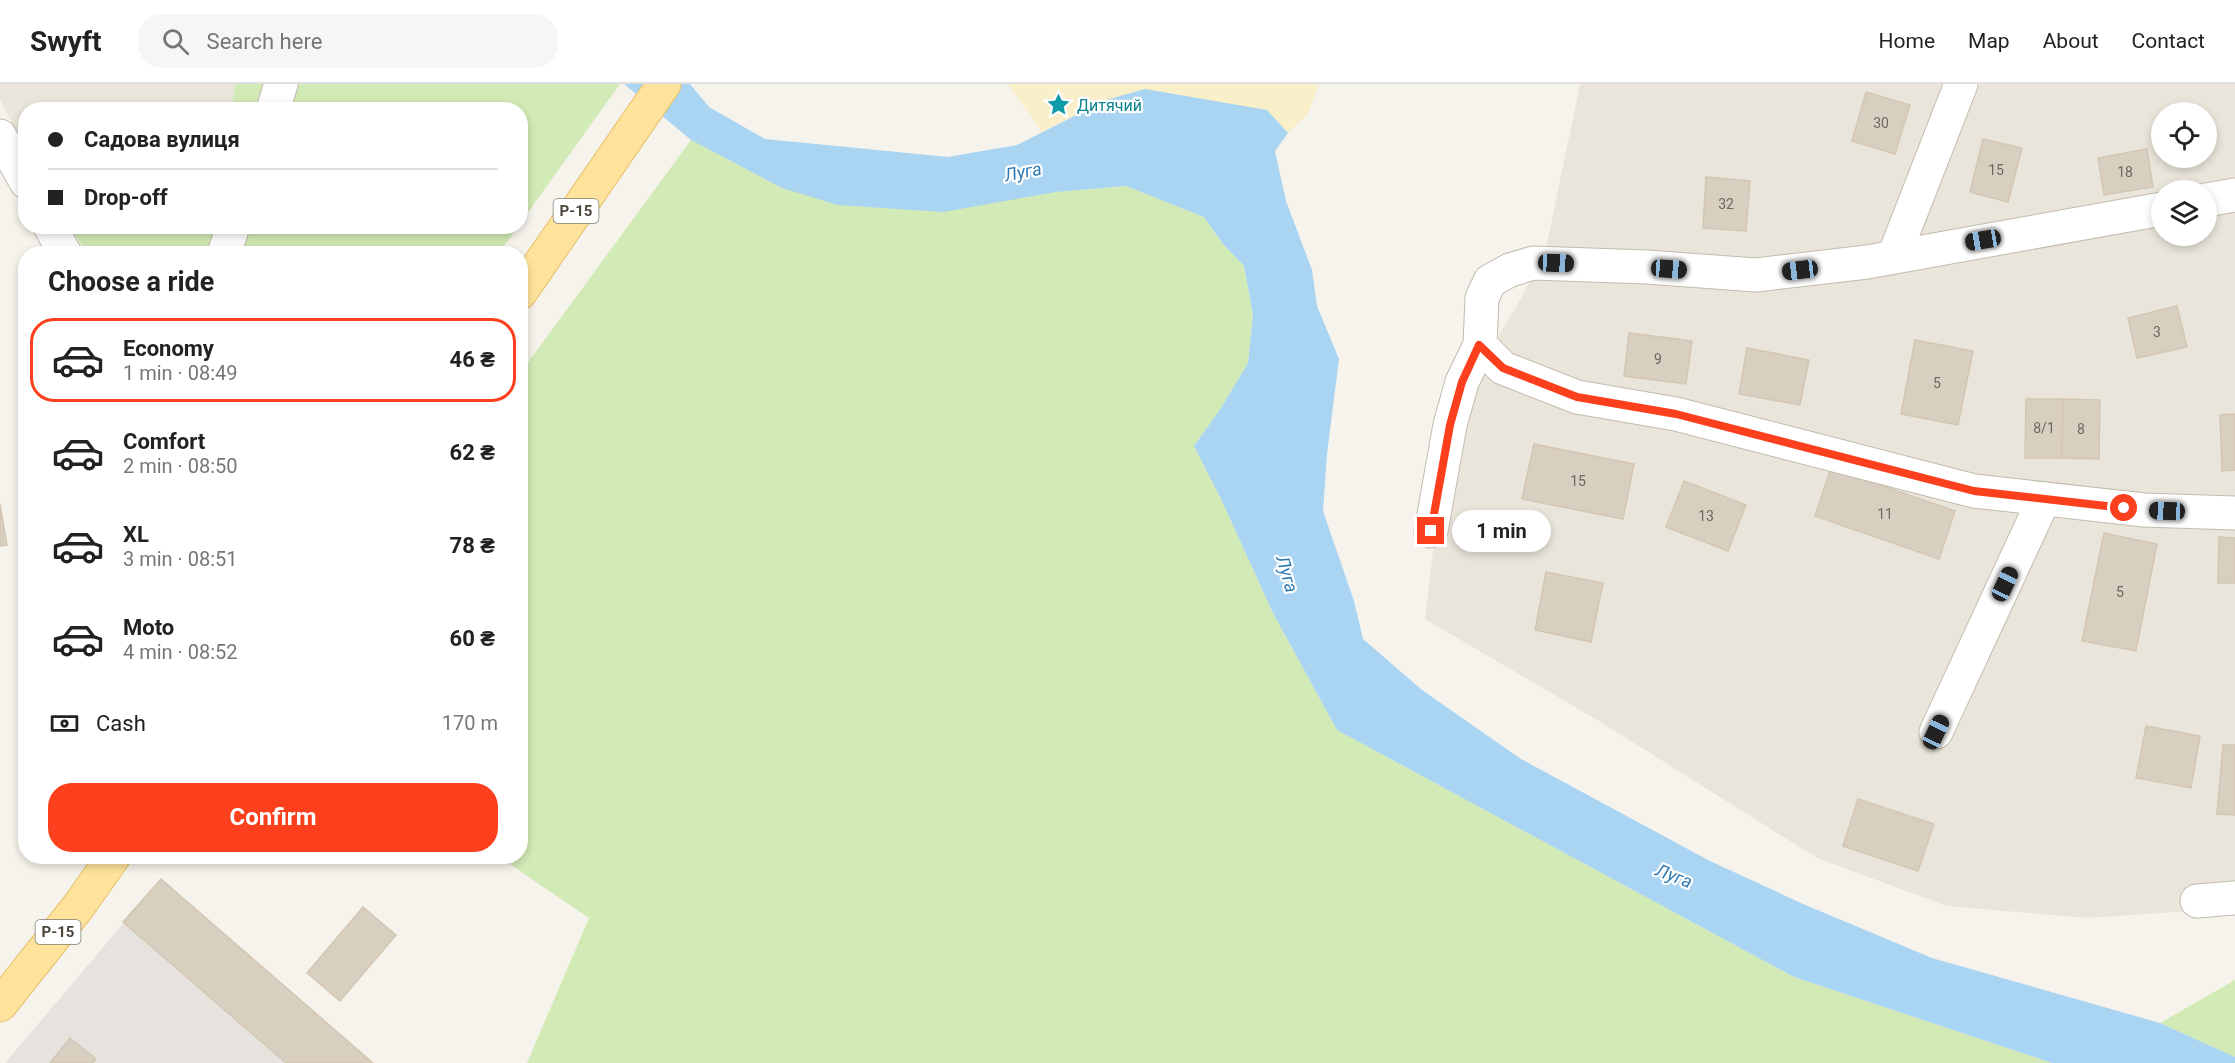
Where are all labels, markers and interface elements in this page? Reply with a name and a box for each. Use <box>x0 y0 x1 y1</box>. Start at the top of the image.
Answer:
search box <box>138 14 558 68</box>
text: Swyft <box>30 25 102 58</box>
icon: search <box>159 25 192 58</box>
text: Search here <box>207 29 322 54</box>
text: Home <box>1879 29 1935 53</box>
text: Map <box>1968 29 2010 53</box>
text: About <box>2043 29 2099 53</box>
text: Contact <box>2132 29 2205 53</box>
place icon: Дитячий <box>1046 92 1072 118</box>
place label: Дитячий <box>1077 96 1142 115</box>
map controls <box>2151 102 2217 246</box>
button: locate <box>2151 102 2217 168</box>
house number: 30 <box>1873 115 1889 131</box>
text: Садова вулиця <box>84 127 240 152</box>
water label: Луга <box>1002 158 1043 186</box>
house number: 15 <box>1988 162 2004 178</box>
house number: 18 <box>2117 164 2133 180</box>
button: layers <box>2151 180 2217 246</box>
text: Drop-off <box>84 185 168 210</box>
house number: 32 <box>1718 196 1734 212</box>
road number: Р-15 <box>554 199 598 223</box>
car <box>1964 228 2002 252</box>
car <box>1538 253 1574 273</box>
car <box>1650 259 1688 279</box>
car <box>1781 259 1819 281</box>
text: Choose a ride <box>48 266 214 298</box>
house number: 3 <box>2153 324 2161 340</box>
icon: car <box>51 333 105 387</box>
text: Economy <box>123 336 214 361</box>
text: 46 ₴ <box>450 347 495 372</box>
house number: 9 <box>1654 351 1662 367</box>
text: 1 min · 08:49 <box>123 361 238 385</box>
house number: 5 <box>1933 375 1941 391</box>
house number: 8/1 <box>2033 420 2055 436</box>
house number: 8 <box>2077 421 2085 437</box>
icon: car <box>51 426 105 480</box>
text: Comfort <box>123 429 205 454</box>
text: 62 ₴ <box>450 440 495 465</box>
text: 2 min · 08:50 <box>123 454 238 478</box>
house number: 15 <box>1570 473 1586 489</box>
route start <box>2110 494 2137 521</box>
car <box>2149 501 2185 521</box>
house number: 11 <box>1877 506 1893 522</box>
house number: 13 <box>1698 508 1714 524</box>
callout: 1 min <box>1452 510 1551 552</box>
route end <box>1417 517 1444 544</box>
icon: car <box>51 519 105 573</box>
text: 1 min <box>1476 519 1527 543</box>
text: XL <box>123 522 149 547</box>
text: 78 ₴ <box>450 533 495 558</box>
text: 3 min · 08:51 <box>123 547 238 571</box>
water label: Луга <box>1272 552 1303 595</box>
car <box>1989 564 2021 604</box>
house number: 5 <box>2116 584 2124 600</box>
icon: car <box>51 612 105 666</box>
text: Moto <box>123 615 174 640</box>
text: 60 ₴ <box>450 626 495 651</box>
text: 4 min · 08:52 <box>123 640 238 664</box>
icon: cash <box>48 707 81 740</box>
text: Cash <box>96 711 146 736</box>
text: 170 m <box>442 711 498 735</box>
car <box>1920 712 1952 752</box>
button: Confirm <box>48 783 498 852</box>
water label: Луга <box>1652 859 1695 892</box>
road number: Р-15 <box>36 920 80 944</box>

